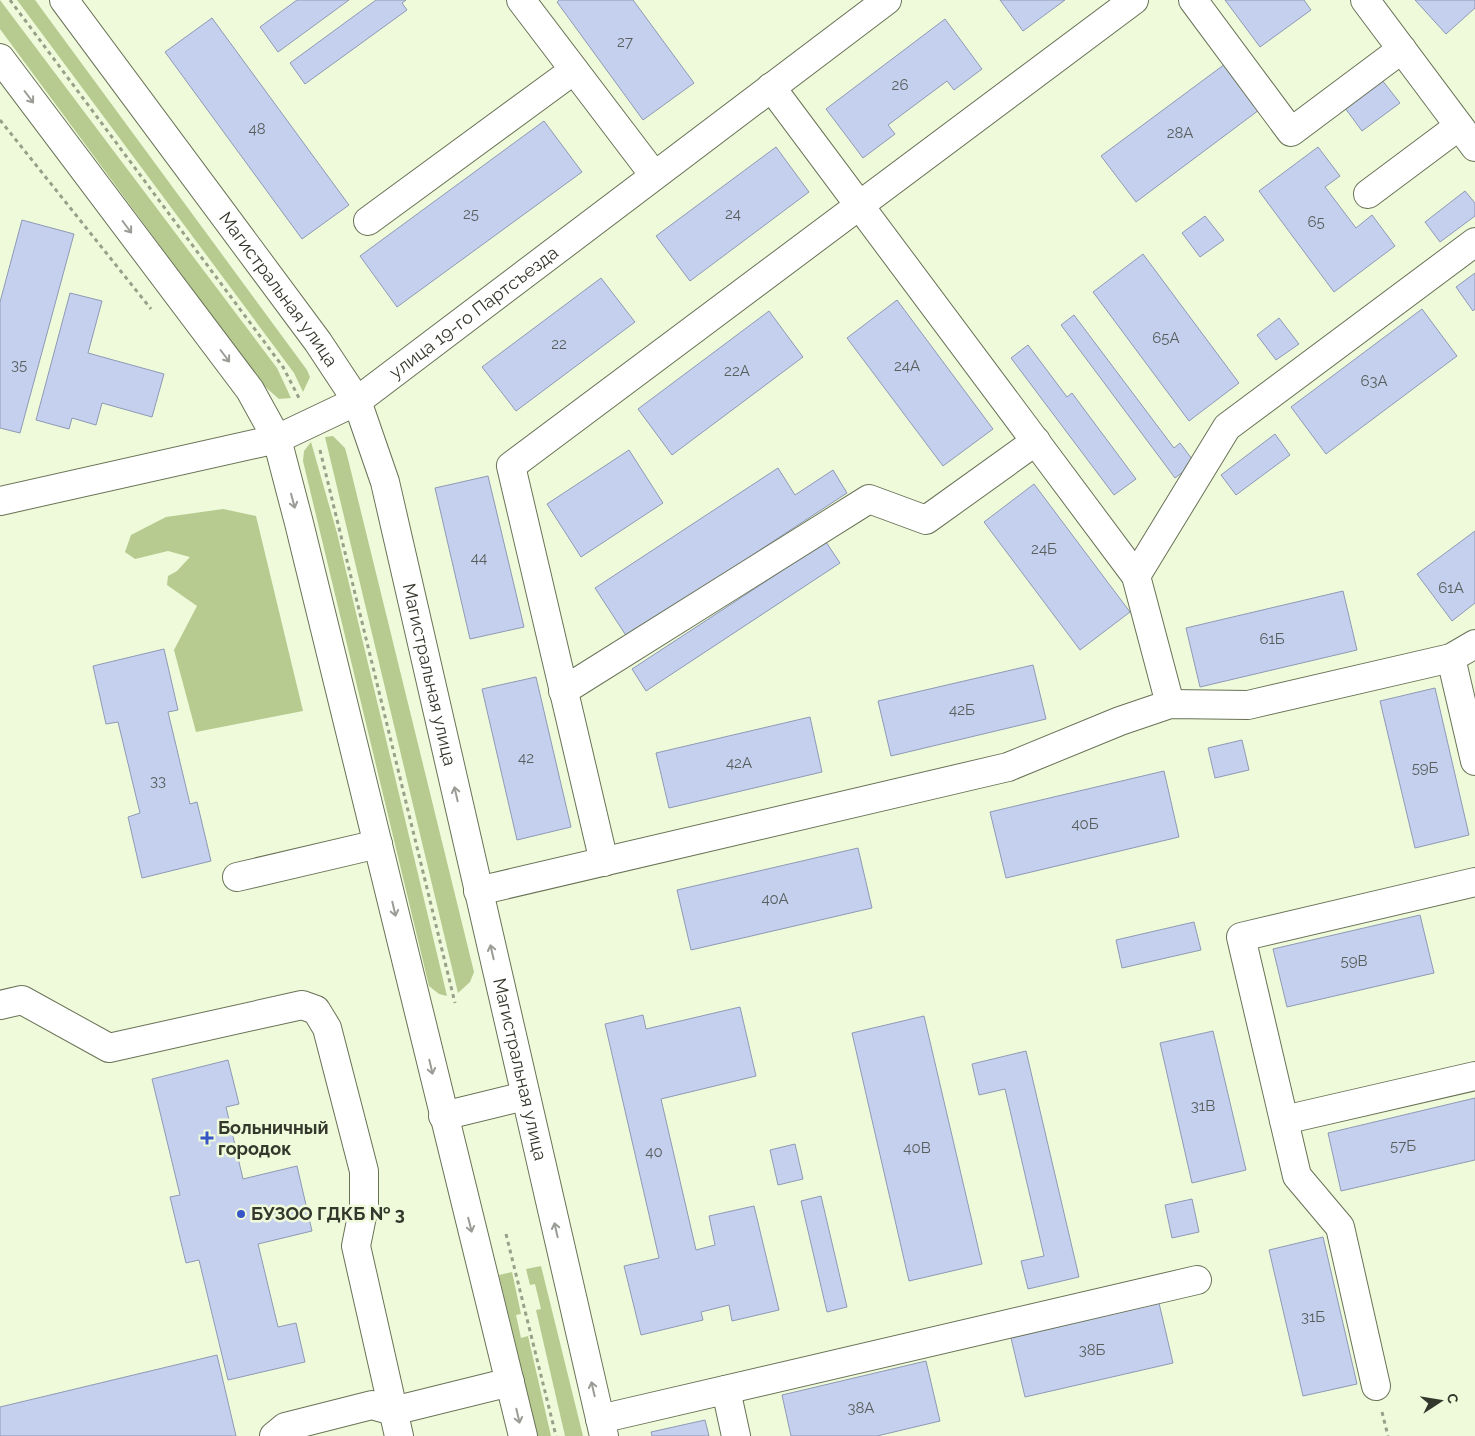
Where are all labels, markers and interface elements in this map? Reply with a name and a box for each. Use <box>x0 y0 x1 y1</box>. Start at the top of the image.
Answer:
house number: 27 <box>617 33 633 51</box>
house number: 26 <box>892 76 908 94</box>
one-way arrow <box>24 90 35 103</box>
house number: 48 <box>248 120 266 138</box>
house number: 28А <box>1167 124 1193 142</box>
house number: 25 <box>463 205 479 223</box>
house number: 24 <box>725 205 741 223</box>
street label: Магистральная улица <box>215 208 342 370</box>
house number: 65 <box>1307 213 1325 231</box>
one-way arrow <box>122 220 132 234</box>
street label: улица 19-го Партсъезда <box>385 242 562 383</box>
house number: 65А <box>1152 329 1180 347</box>
house number: 22 <box>551 335 567 353</box>
one-way arrow <box>219 349 230 362</box>
house number: 35 <box>11 356 27 374</box>
house number: 24А <box>894 357 920 375</box>
house number: 22А <box>724 362 750 380</box>
house number: 63А <box>1360 372 1388 390</box>
one-way arrow <box>289 493 299 509</box>
house number: 24Б <box>1031 540 1057 558</box>
house number: 44 <box>471 549 487 567</box>
house number: 61А <box>1438 579 1464 597</box>
street label: Магистральная улица <box>399 581 461 768</box>
house number: 61Б <box>1259 630 1285 648</box>
house number: 42Б <box>949 701 975 719</box>
house number: 42 <box>518 749 534 767</box>
house number: 42А <box>726 754 752 772</box>
house number: 59Б <box>1412 759 1439 777</box>
house number: 33 <box>150 772 166 790</box>
one-way arrow <box>451 786 460 802</box>
house number: 40Б <box>1071 815 1099 833</box>
house number: 40А <box>761 890 789 908</box>
one-way arrow <box>390 900 399 916</box>
one-way arrow <box>487 945 496 961</box>
house number: 59В <box>1341 952 1367 970</box>
street label: Магистральная улица <box>489 976 551 1163</box>
one-way arrow <box>427 1058 436 1074</box>
house number: 31В <box>1191 1097 1215 1115</box>
place label: Больничный городок <box>218 1117 329 1159</box>
marker: Больничный городок <box>200 1131 214 1145</box>
house number: 57Б <box>1390 1137 1416 1155</box>
house number: 40В <box>903 1139 931 1157</box>
house number: 40 <box>645 1143 663 1161</box>
place label: БУЗОО ГДКБ № 3 <box>251 1203 405 1224</box>
marker: БУЗОО ГДКБ № 3 <box>235 1208 247 1220</box>
one-way arrow <box>466 1216 475 1232</box>
one-way arrow <box>551 1223 560 1239</box>
house number: 31Б <box>1301 1308 1325 1326</box>
house number: 38Б <box>1079 1341 1106 1359</box>
north arrow <box>1415 1376 1465 1426</box>
one-way arrow <box>588 1381 597 1397</box>
text: С <box>1444 1392 1462 1405</box>
house number: 38А <box>848 1399 874 1417</box>
one-way arrow <box>514 1408 523 1424</box>

